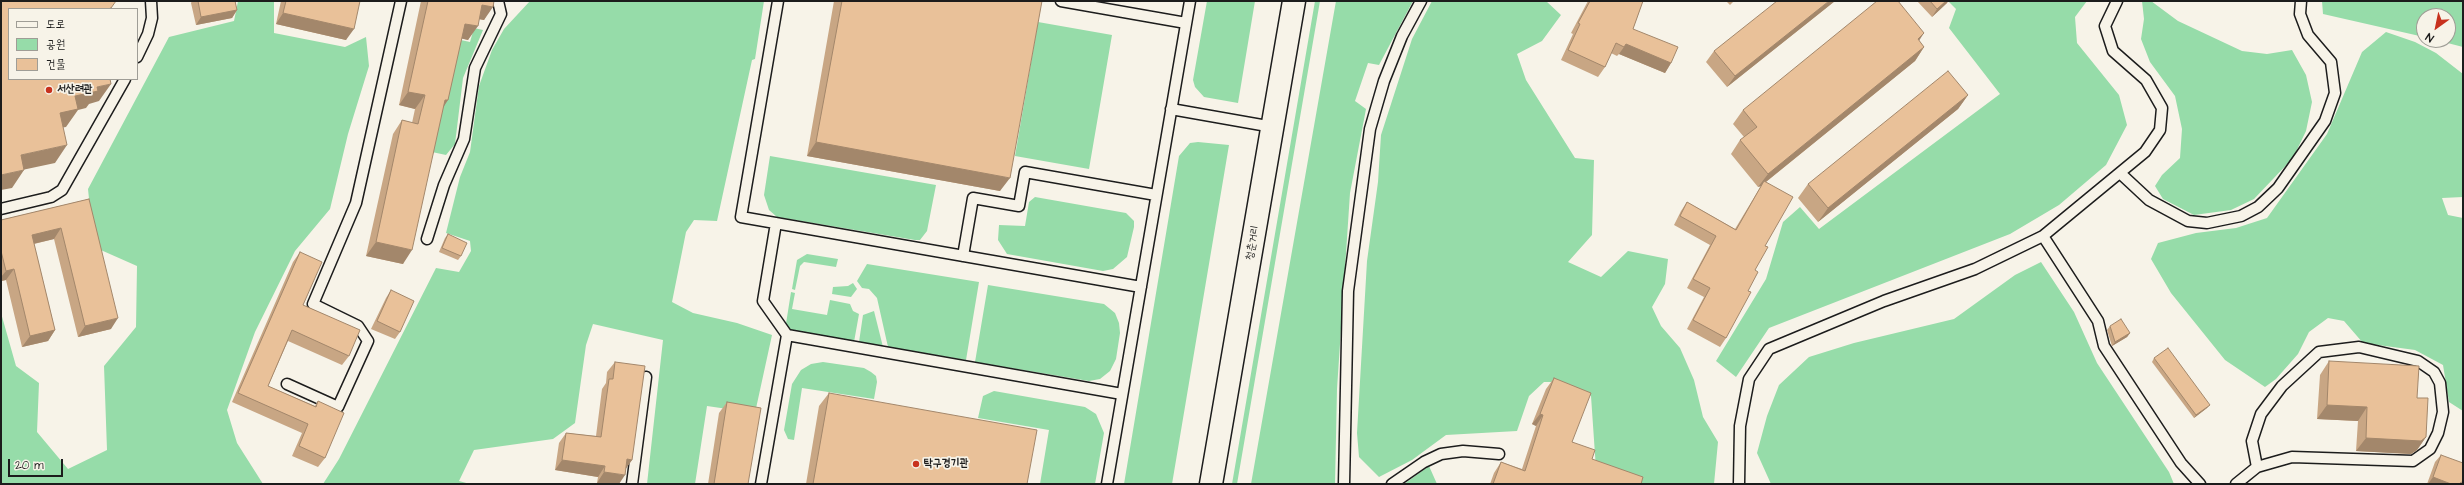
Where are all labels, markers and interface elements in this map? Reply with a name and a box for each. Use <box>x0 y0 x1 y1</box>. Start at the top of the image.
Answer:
legend <box>8 8 138 80</box>
north arrow <box>2416 8 2456 48</box>
text: 도로 <box>46 16 65 33</box>
text: N <box>2423 29 2437 46</box>
text: 공원 <box>46 36 65 53</box>
text: 건물 <box>46 56 65 73</box>
place label: 서산려관 <box>57 83 92 97</box>
marker: 서산려관 <box>44 85 54 95</box>
street label: 청춘거리 <box>1243 224 1263 262</box>
scale bar <box>10 451 65 477</box>
text: 20 m <box>15 457 44 474</box>
place label: 탁구경기관 <box>924 457 968 471</box>
marker: 탁구경기관 <box>911 459 921 469</box>

